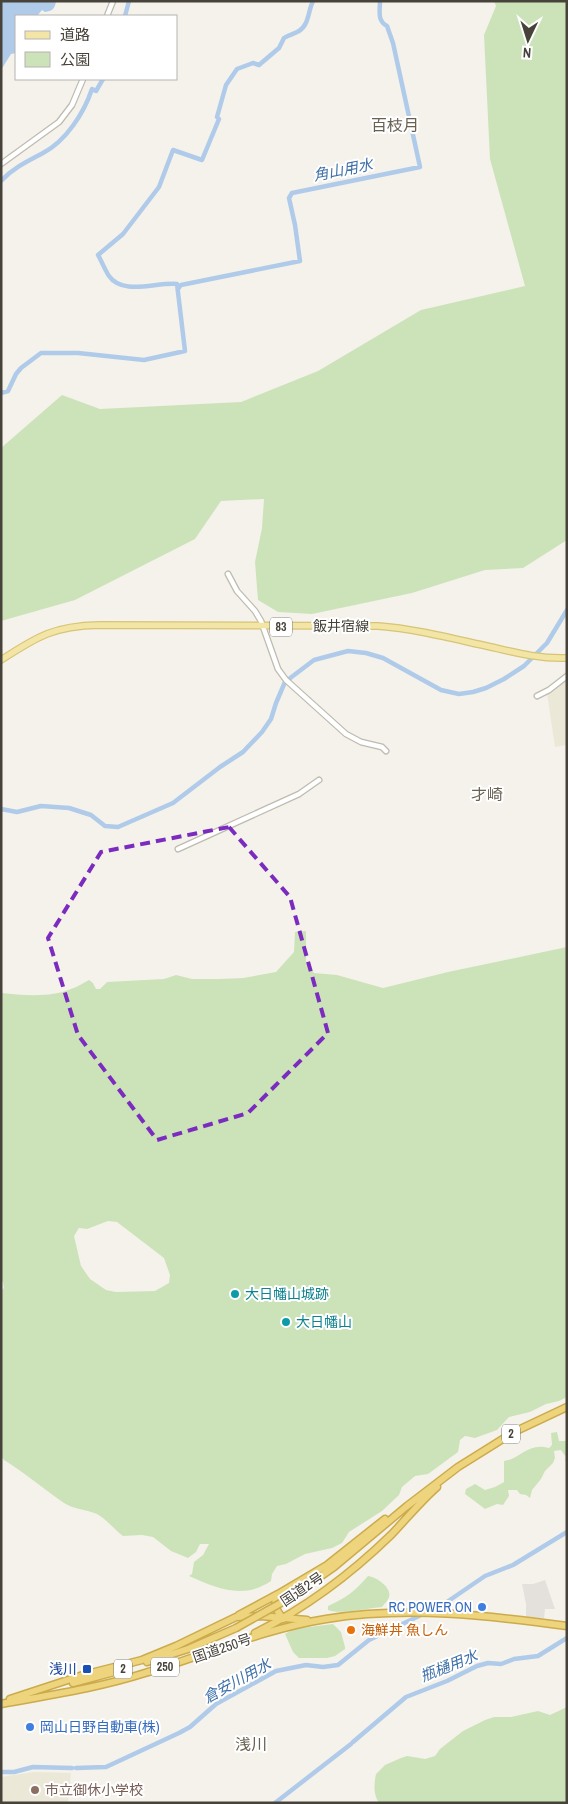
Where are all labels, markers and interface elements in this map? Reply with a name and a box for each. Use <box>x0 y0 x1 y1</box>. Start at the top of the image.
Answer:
legend <box>15 15 178 80</box>
north arrow <box>503 15 553 65</box>
text: 道路 <box>60 24 90 45</box>
text: N <box>522 44 532 62</box>
text: 公園 <box>60 49 90 70</box>
district label: 百枝月 <box>371 114 419 136</box>
water label: 角山用水 <box>311 153 376 186</box>
street label: 飯井宿線 <box>313 617 369 635</box>
road number: 83 <box>270 618 292 636</box>
district label: 才崎 <box>471 783 503 805</box>
place label: 大日幡山城跡 <box>245 1285 329 1303</box>
marker: 大日幡山城跡 <box>229 1288 241 1300</box>
place label: 大日幡山 <box>296 1313 352 1331</box>
marker: 大日幡山 <box>280 1316 292 1328</box>
road number: 2 <box>502 1425 520 1444</box>
street label: 国道2号 <box>277 1568 327 1610</box>
place label: RC POWER ON <box>388 1598 472 1616</box>
marker: RC POWER ON <box>476 1601 488 1613</box>
place label: 海鮮丼 魚しん <box>361 1621 448 1639</box>
marker: 海鮮丼 魚しん <box>345 1624 357 1636</box>
street label: 国道250号 <box>190 1630 254 1666</box>
water label: 瓶樋用水 <box>417 1644 482 1687</box>
water label: 倉安川用水 <box>199 1652 276 1708</box>
road number: 250 <box>151 1658 179 1676</box>
place label: 浅川 <box>49 1660 77 1678</box>
road number: 2 <box>114 1660 132 1678</box>
marker: 浅川 <box>81 1663 93 1675</box>
place label: 岡山日野自動車(株) <box>40 1718 160 1736</box>
marker: 岡山日野自動車(株) <box>24 1721 36 1733</box>
district label: 浅川 <box>235 1733 267 1755</box>
place label: 市立御休小学校 <box>45 1781 143 1799</box>
marker: 市立御休小学校 <box>29 1784 41 1796</box>

